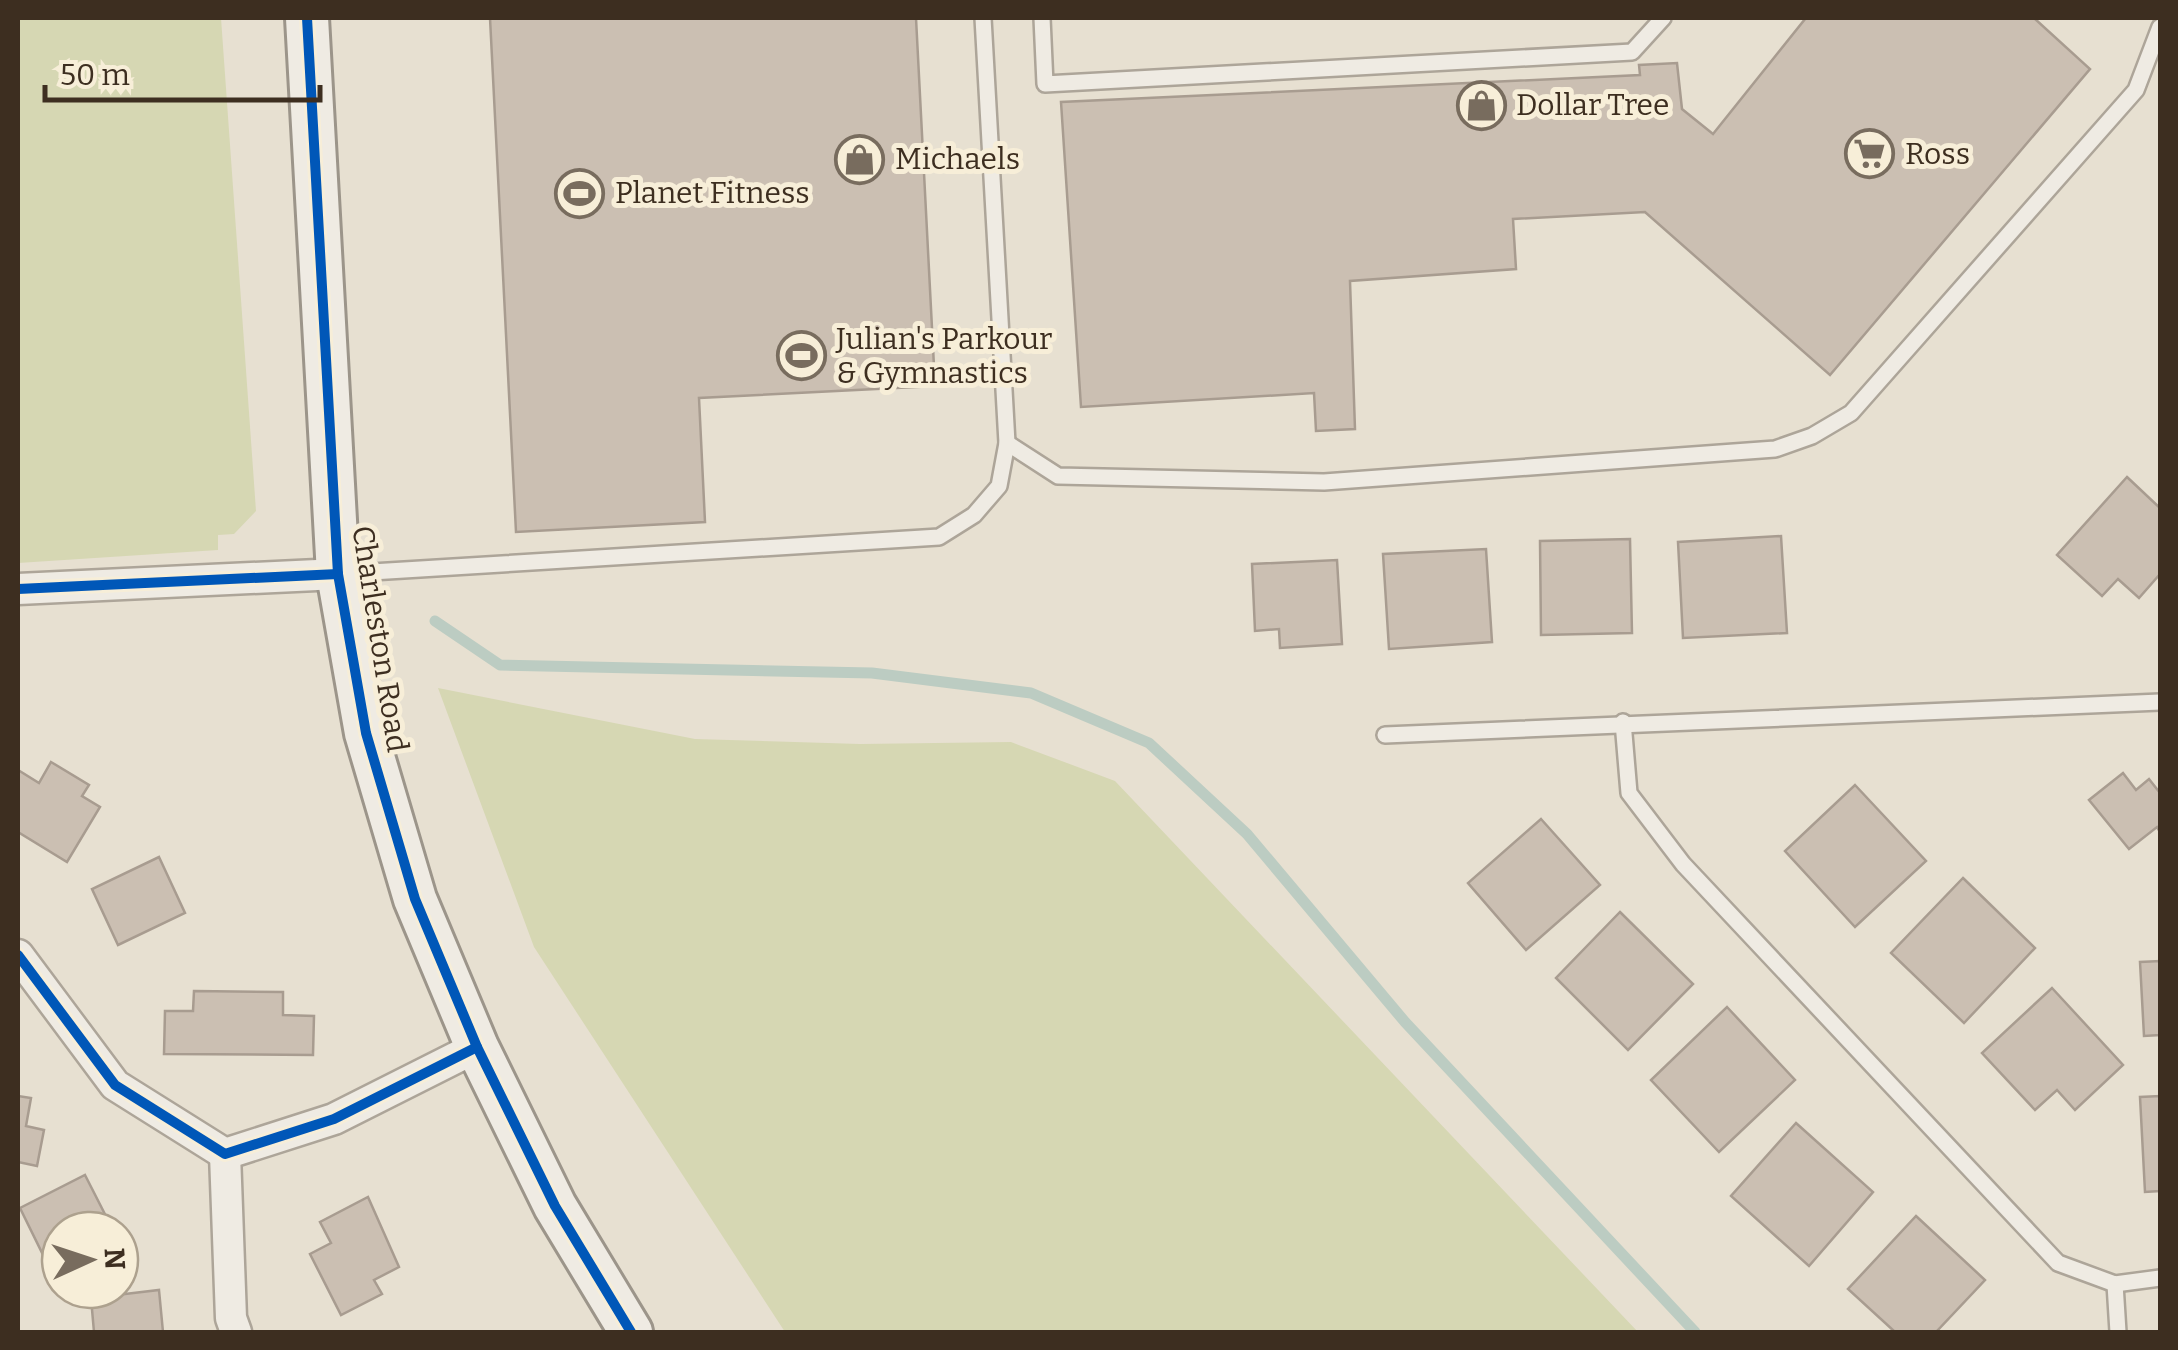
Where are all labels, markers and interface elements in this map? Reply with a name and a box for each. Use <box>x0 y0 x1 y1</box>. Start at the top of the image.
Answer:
scale bar <box>45 40 320 102</box>
text: 50 m <box>60 57 130 93</box>
shop icon: Dollar Tree <box>1455 79 1507 131</box>
place label: Dollar Tree <box>1516 87 1669 123</box>
supermarket icon: Ross <box>1844 128 1896 180</box>
shop icon: Michaels <box>834 133 886 185</box>
place label: Ross <box>1905 136 1970 172</box>
place label: Michaels <box>895 141 1020 177</box>
sports icon: Planet Fitness <box>554 167 606 219</box>
place label: Planet Fitness <box>615 175 810 211</box>
place label: Julian's Parkour & Gymnastics <box>835 321 1052 391</box>
sports icon: Julian's Parkour & Gymnastics <box>775 330 827 382</box>
street label: Charleston Road <box>344 523 416 755</box>
north arrow <box>40 1210 140 1310</box>
text: N <box>97 1247 132 1270</box>

